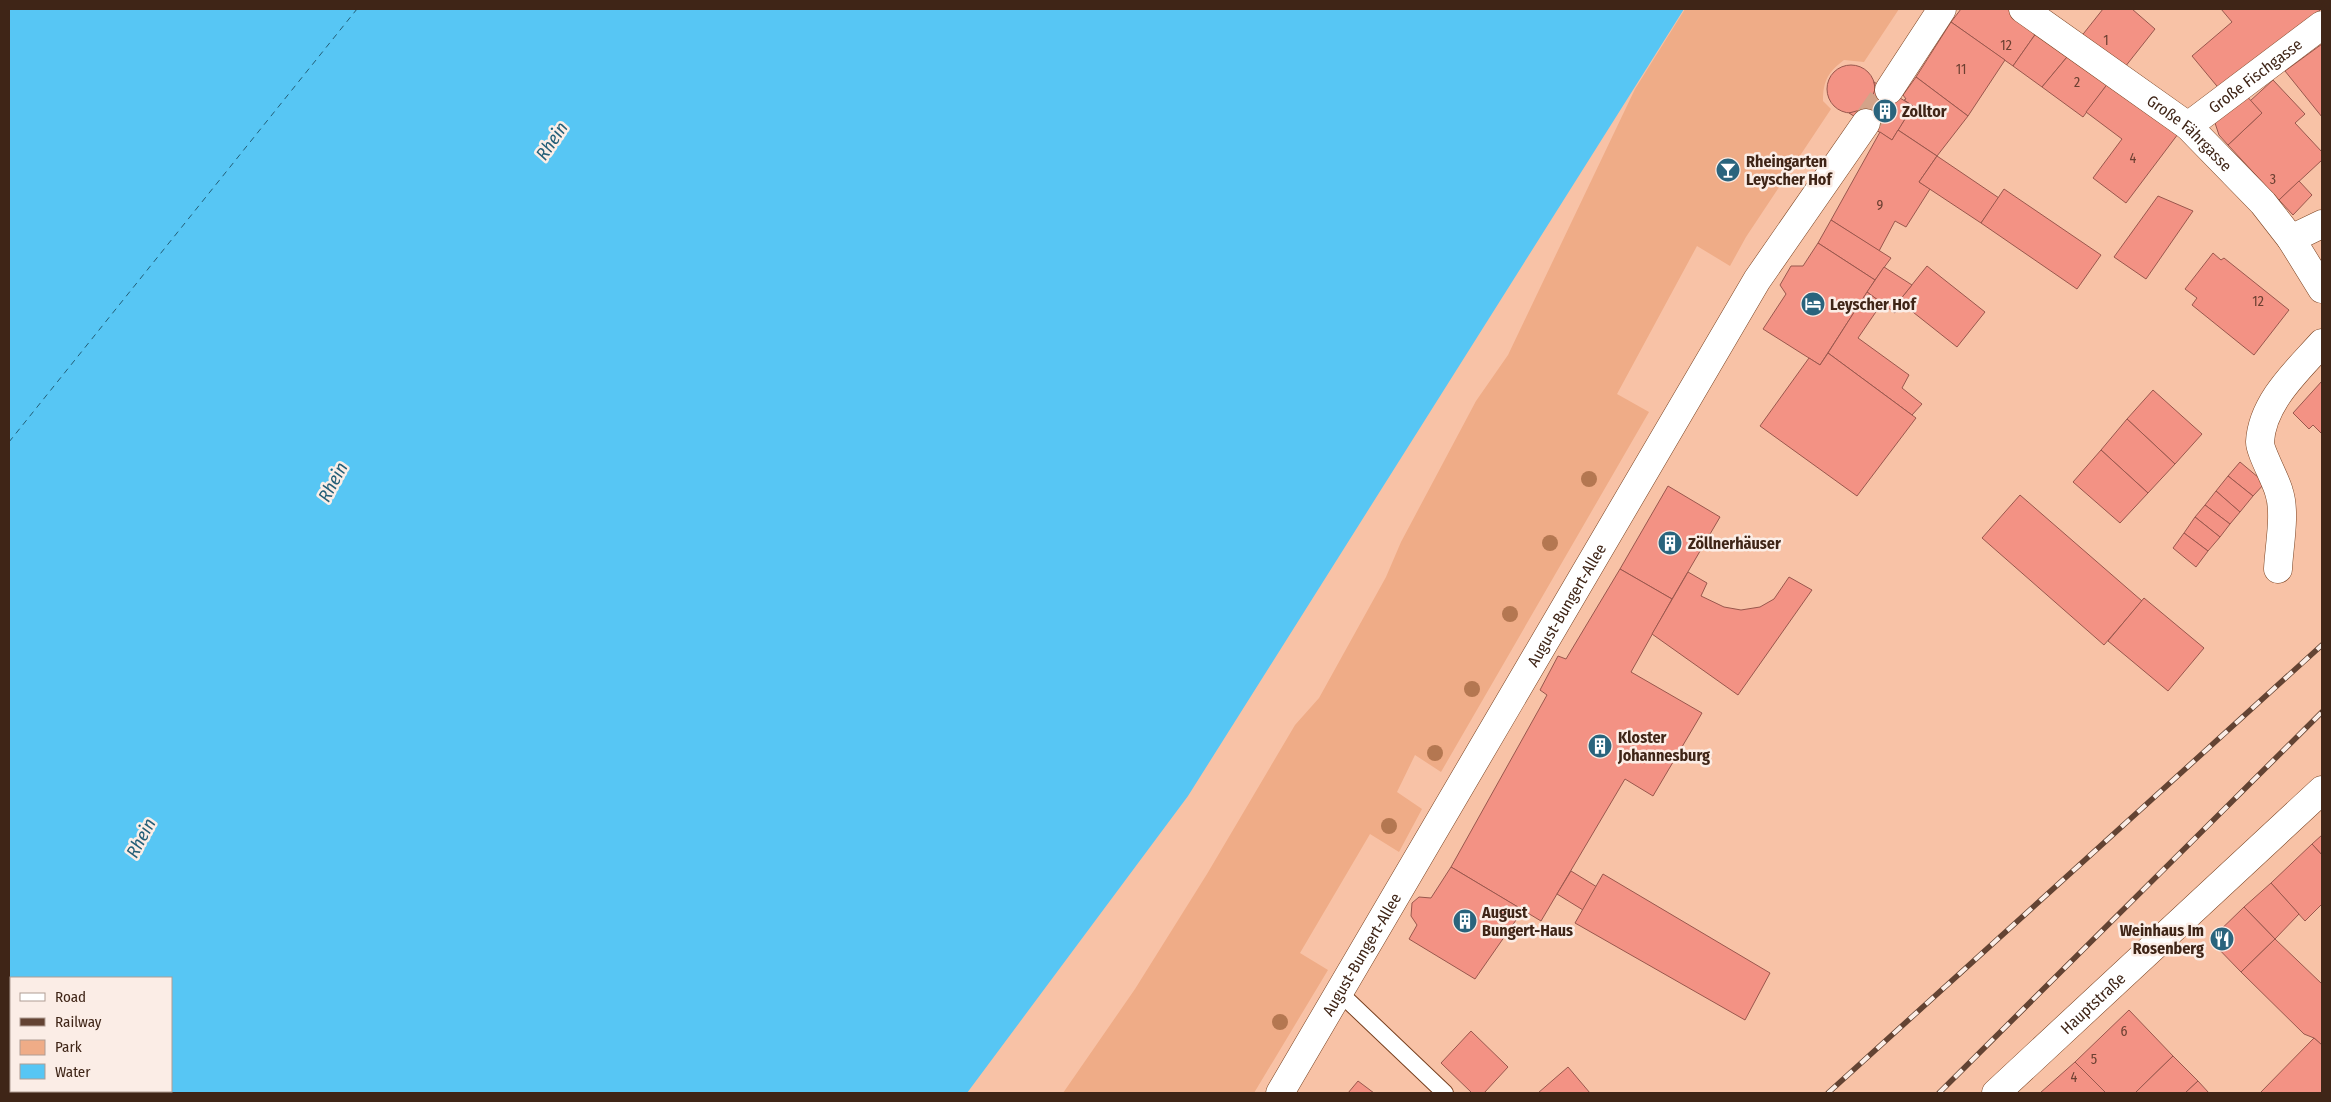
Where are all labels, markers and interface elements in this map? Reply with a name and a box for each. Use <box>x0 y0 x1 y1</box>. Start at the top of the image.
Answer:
house number: 1 <box>2103 32 2109 49</box>
street label: Große Fischgasse <box>2205 34 2306 117</box>
house number: 12 <box>2000 37 2012 54</box>
house number: 11 <box>1956 61 1966 78</box>
house number: 2 <box>2074 74 2080 91</box>
street label: Große Fährgasse <box>2144 91 2236 175</box>
building icon: Zolltor <box>1872 98 1898 124</box>
place label: Zolltor <box>1902 102 1947 121</box>
water label: Rhein <box>531 118 573 164</box>
house number: 4 <box>2130 150 2137 167</box>
place label: Rheingarten Leyscher Hof <box>1746 152 1833 189</box>
bar icon: Rheingarten Leyscher Hof <box>1715 157 1741 183</box>
house number: 3 <box>2270 171 2276 188</box>
house number: 9 <box>1877 197 1884 214</box>
hotel icon: Leyscher Hof <box>1800 291 1826 317</box>
house number: 12 <box>2252 293 2264 310</box>
place label: Leyscher Hof <box>1830 295 1917 314</box>
water label: Rhein <box>314 458 352 506</box>
building icon: Zöllnerhäuser <box>1657 530 1683 556</box>
place label: Zöllnerhäuser <box>1688 534 1781 553</box>
street label: August-Bungert-Allee <box>1523 540 1610 670</box>
place label: Kloster Johannesburg <box>1617 728 1710 765</box>
building icon: Kloster Johannesburg <box>1587 733 1613 759</box>
water label: Rhein <box>122 814 160 862</box>
street label: August-Bungert-Allee <box>1318 889 1405 1019</box>
place label: August Bungert-Haus <box>1481 903 1573 940</box>
building icon: August Bungert-Haus <box>1452 908 1478 934</box>
place label: Weinhaus Im Rosenberg <box>2120 921 2204 958</box>
restaurant icon: Weinhaus Im Rosenberg <box>2209 926 2235 952</box>
street label: Hauptstraße <box>2056 968 2129 1038</box>
legend <box>10 977 172 1092</box>
text: Road <box>55 988 86 1006</box>
text: Railway <box>55 1013 102 1031</box>
house number: 6 <box>2121 1023 2128 1040</box>
text: Park <box>55 1038 82 1056</box>
house number: 5 <box>2091 1051 2097 1068</box>
text: Water <box>55 1063 91 1081</box>
house number: 4 <box>2071 1069 2078 1086</box>

